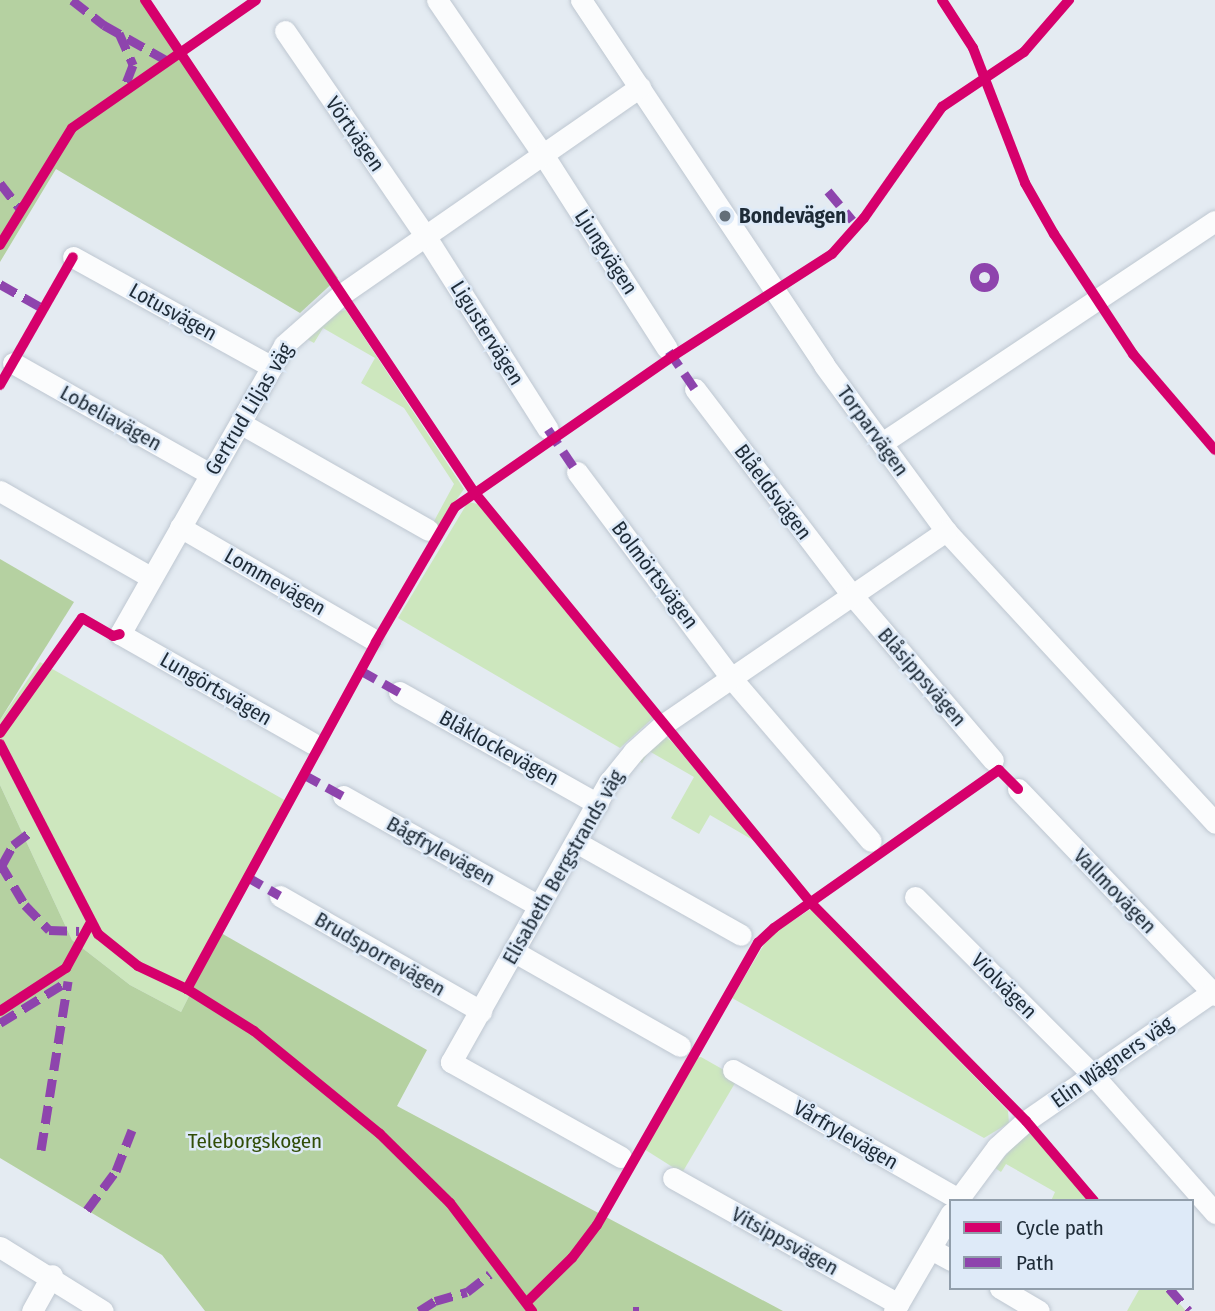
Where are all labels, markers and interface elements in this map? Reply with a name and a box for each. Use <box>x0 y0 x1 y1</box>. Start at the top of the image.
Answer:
street label: Vörtvägen <box>320 92 390 176</box>
place label: Bondevägen <box>739 203 846 229</box>
street label: Ljungvägen <box>569 205 643 299</box>
marker: Bondevägen <box>717 208 733 224</box>
street label: Ligustervägen <box>445 276 529 390</box>
street label: Lotusvägen <box>125 278 221 346</box>
street label: Gertrud Liljas väg <box>200 338 298 480</box>
street label: Lobeliavägen <box>56 380 166 456</box>
street label: Torparvägen <box>832 381 914 481</box>
street label: Blåeldsvägen <box>729 439 817 545</box>
street label: Bolmörtsvägen <box>606 516 704 634</box>
street label: Lommevägen <box>220 543 330 621</box>
street label: Blåsippsvägen <box>872 623 972 731</box>
street label: Lungörtsvägen <box>156 647 276 731</box>
street label: Blåklockevägen <box>435 705 563 791</box>
street label: Elisabeth Bergstrands väg <box>497 765 629 969</box>
street label: Bågfrylevägen <box>382 811 500 891</box>
street label: Vallmovägen <box>1068 843 1162 939</box>
street label: Brudsporrevägen <box>310 906 450 1002</box>
street label: Violvägen <box>966 948 1042 1024</box>
street label: Elin Wägners väg <box>1046 1011 1178 1113</box>
street label: Vårfrylevägen <box>789 1095 903 1175</box>
park label: Teleborgskogen <box>188 1128 322 1154</box>
legend <box>949 1199 1194 1290</box>
street label: Vitsippsvägen <box>727 1201 843 1281</box>
text: Cycle path <box>1016 1215 1104 1241</box>
text: Path <box>1016 1250 1054 1276</box>

